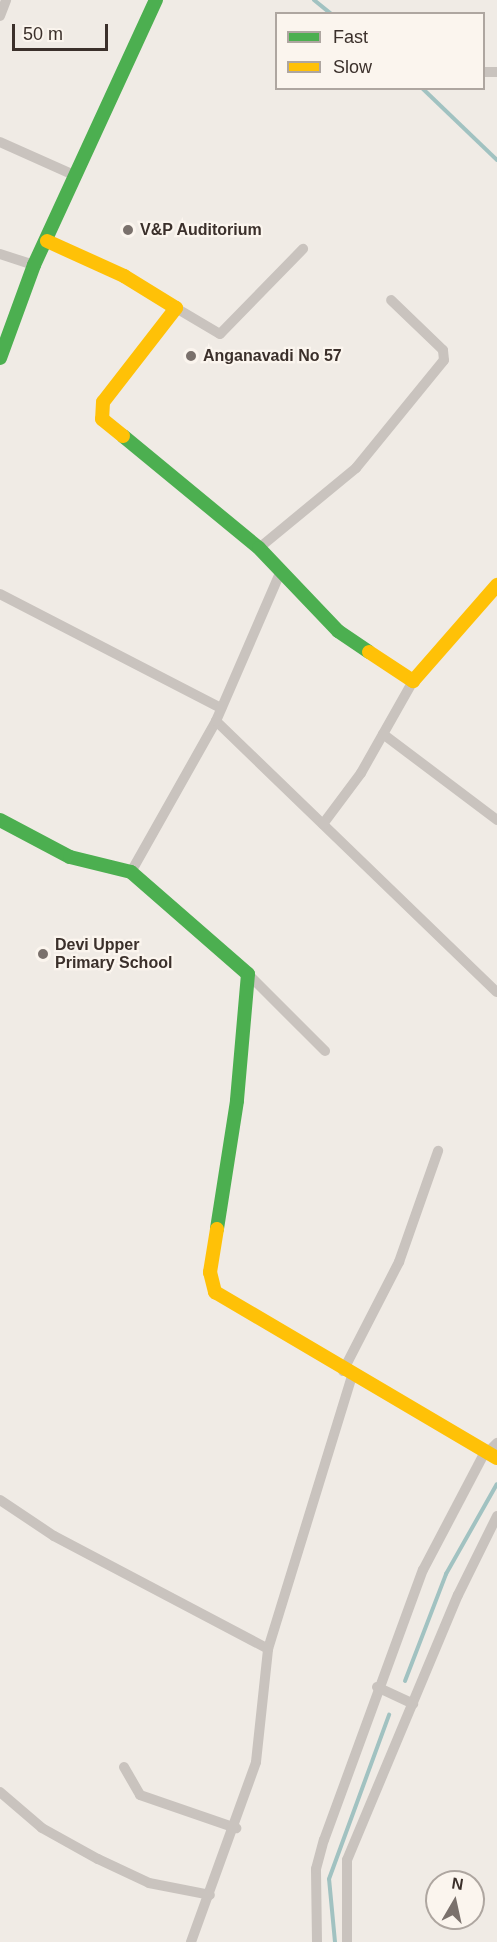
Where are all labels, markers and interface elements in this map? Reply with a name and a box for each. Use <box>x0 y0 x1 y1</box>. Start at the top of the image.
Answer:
scale bar <box>15 12 111 50</box>
legend <box>275 12 485 90</box>
text: 50 m <box>23 24 63 44</box>
text: Fast <box>333 27 368 47</box>
text: Slow <box>333 57 372 77</box>
place label: V&P Auditorium <box>140 220 263 240</box>
marker: V&P Auditorium <box>121 223 135 237</box>
place label: Anganavadi No 57 <box>203 346 342 366</box>
marker: Anganavadi No 57 <box>184 349 198 363</box>
place label: Devi Upper Primary School <box>55 935 172 973</box>
marker: Devi Upper Primary School <box>36 947 50 961</box>
north arrow <box>425 1870 485 1930</box>
text: N <box>451 1874 465 1893</box>

